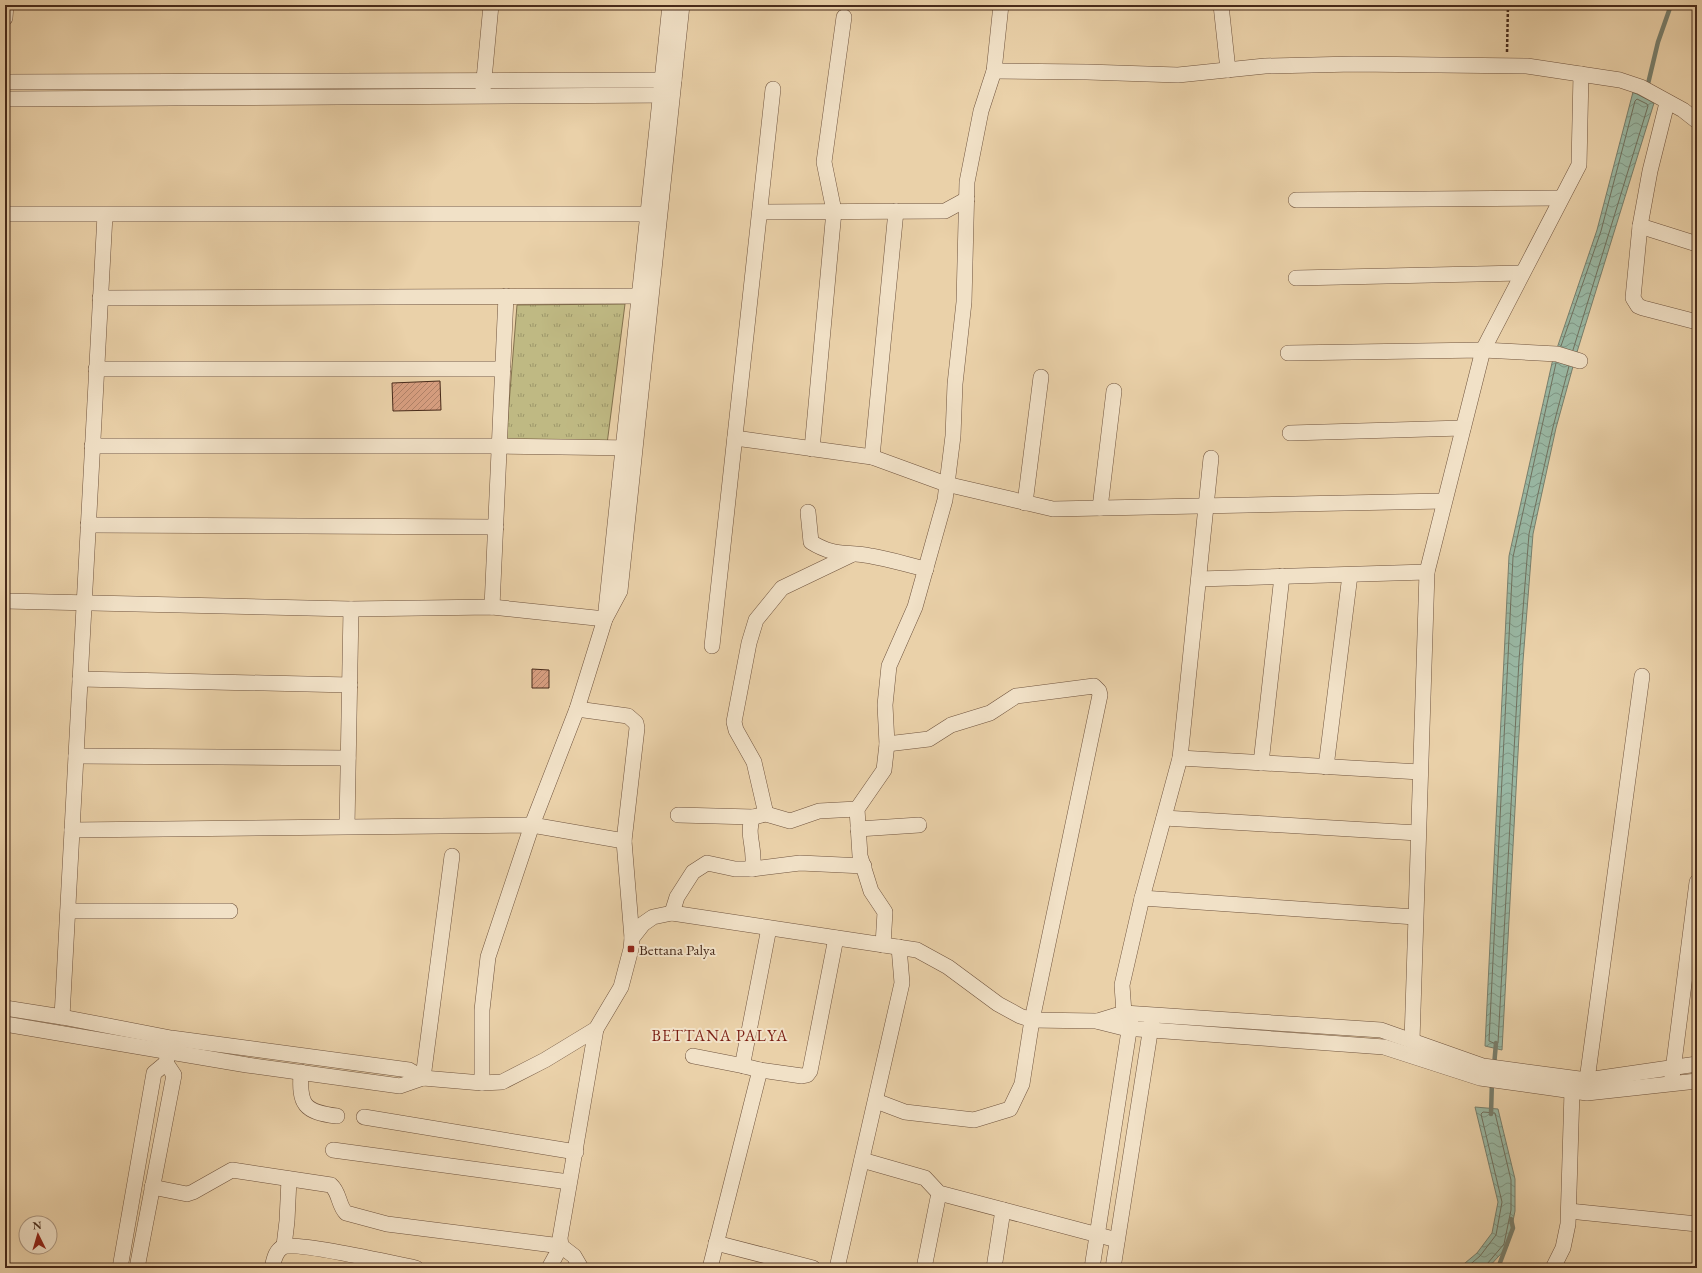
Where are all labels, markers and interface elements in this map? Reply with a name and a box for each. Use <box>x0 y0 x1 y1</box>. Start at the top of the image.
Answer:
place label: Bettana Palya <box>639 940 715 959</box>
marker: Bettana Palya <box>626 944 636 954</box>
district label: BETTANA PALYA <box>652 1025 788 1046</box>
north arrow <box>18 1215 58 1255</box>
text: N <box>32 1218 42 1232</box>

